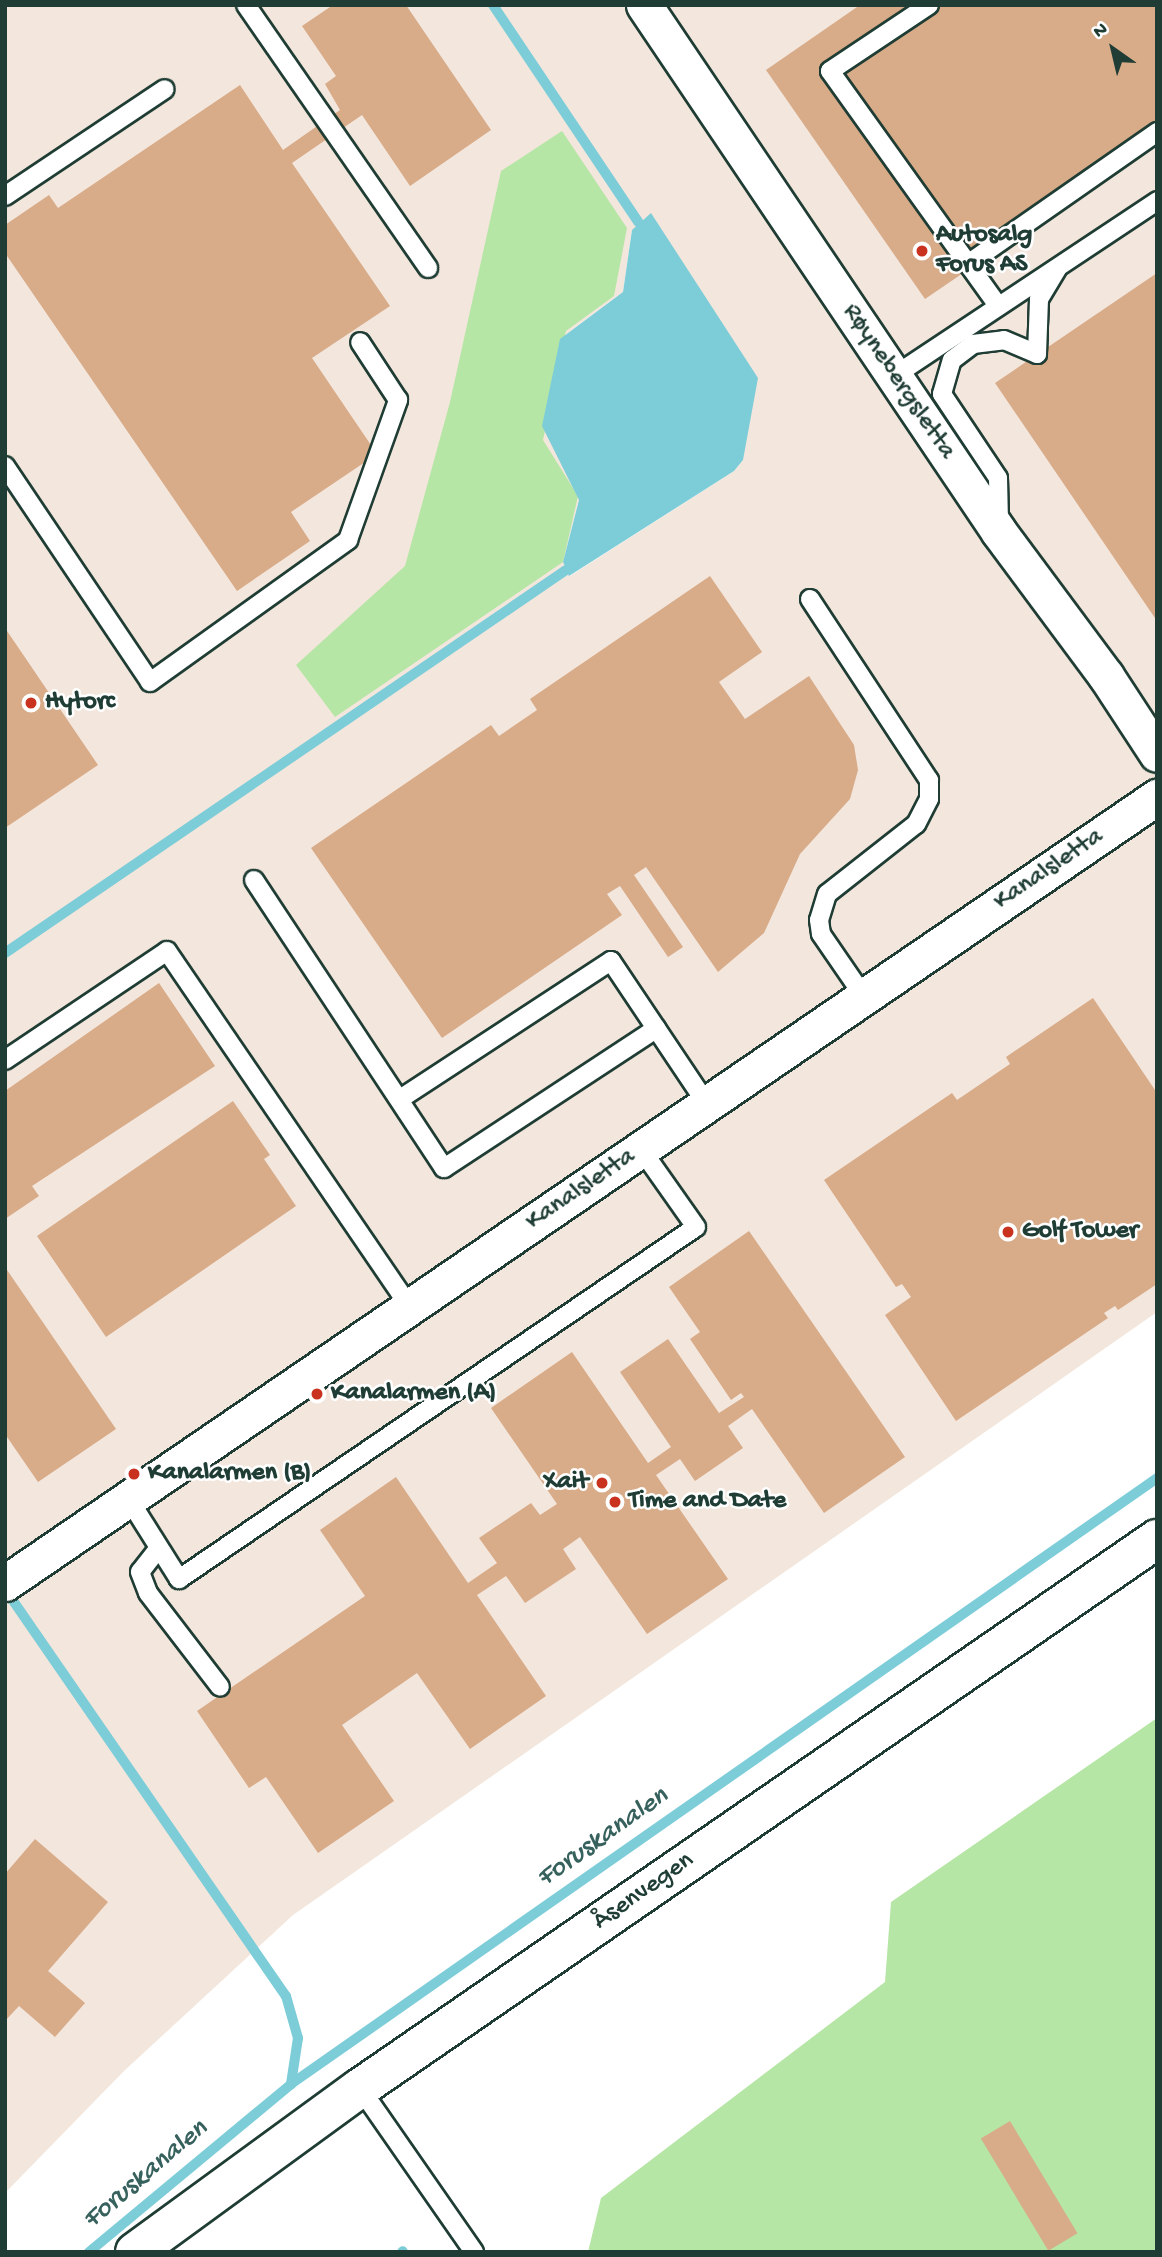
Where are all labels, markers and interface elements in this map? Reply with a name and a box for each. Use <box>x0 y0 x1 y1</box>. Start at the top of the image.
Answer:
north arrow <box>1078 14 1148 84</box>
text: N <box>1089 18 1113 44</box>
place label: Autosalg Forus AS <box>936 220 1032 282</box>
marker: Autosalg Forus AS <box>914 243 930 259</box>
street label: Røynebergsletta <box>834 298 962 466</box>
place label: Hytorc <box>45 687 115 719</box>
marker: Hytorc <box>23 695 39 711</box>
street label: Kanalsletta <box>988 822 1110 918</box>
street label: Kanalsletta <box>520 1142 642 1238</box>
place label: Golf Tower <box>1022 1216 1138 1248</box>
marker: Golf Tower <box>1000 1224 1016 1240</box>
place label: Kanalarmen (A) <box>331 1378 496 1410</box>
marker: Kanalarmen (A) <box>309 1386 325 1402</box>
place label: Kanalarmen (B) <box>148 1458 311 1490</box>
marker: Kanalarmen (B) <box>126 1466 142 1482</box>
place label: Xait <box>544 1467 588 1499</box>
marker: Xait <box>594 1475 610 1491</box>
place label: Time and Date <box>629 1486 786 1518</box>
marker: Time and Date <box>607 1494 623 1510</box>
water label: Foruskanalen <box>531 1780 675 1896</box>
street label: Åsenvegen <box>587 1846 701 1938</box>
water label: Foruskanalen <box>77 2113 215 2237</box>

